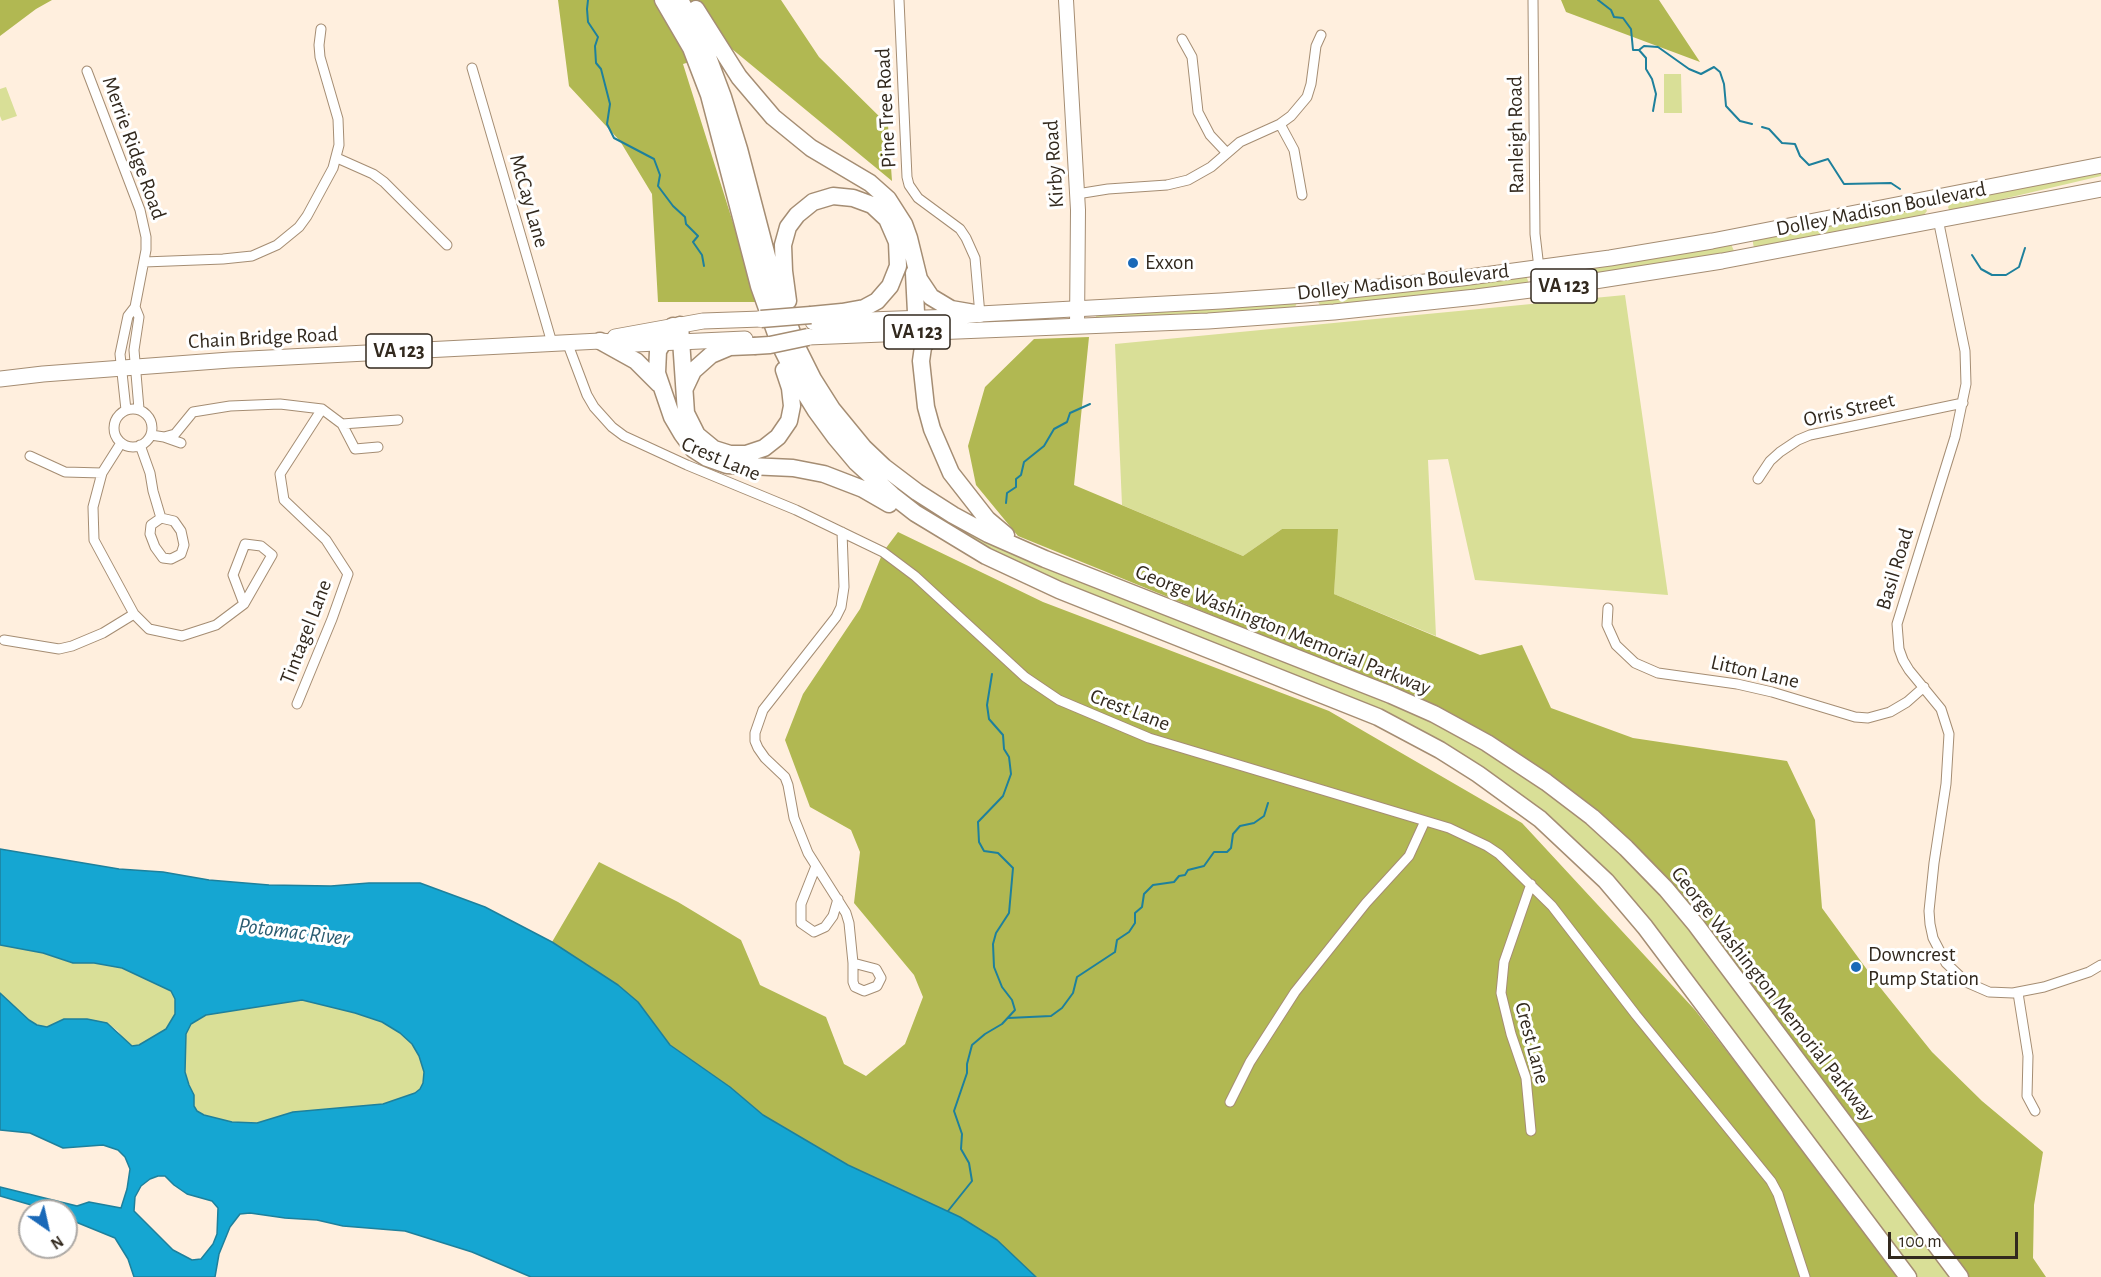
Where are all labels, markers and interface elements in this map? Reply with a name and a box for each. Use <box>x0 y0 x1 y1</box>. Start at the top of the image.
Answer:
street label: Pine Tree Road <box>870 47 902 169</box>
street label: Merrie Ridge Road <box>96 73 172 223</box>
street label: Ranleigh Road <box>1502 76 1530 194</box>
street label: Kirby Road <box>1038 119 1070 209</box>
street label: McCay Lane <box>504 152 554 250</box>
street label: Dolley Madison Boulevard <box>1774 176 1988 242</box>
place label: Exxon <box>1145 250 1194 276</box>
marker: Exxon <box>1126 256 1140 270</box>
street label: Dolley Madison Boulevard <box>1296 258 1510 306</box>
road number: VA 123 <box>1531 269 1597 303</box>
road number: VA 123 <box>884 315 950 349</box>
street label: Chain Bridge Road <box>188 321 338 355</box>
road number: VA 123 <box>366 334 432 368</box>
street label: Orris Street <box>1801 387 1897 433</box>
street label: Crest Lane <box>678 431 764 487</box>
street label: Basil Road <box>1871 525 1919 613</box>
street label: George Washington Memorial Parkway <box>1132 559 1434 701</box>
street label: Tintagel Lane <box>275 576 337 688</box>
street label: Litton Lane <box>1708 650 1802 694</box>
street label: Crest Lane <box>1086 683 1174 737</box>
street label: George Washington Memorial Parkway <box>1666 862 1880 1126</box>
water label: Potomac River <box>237 912 351 952</box>
place label: Downcrest Pump Station <box>1868 942 1979 992</box>
marker: Downcrest Pump Station <box>1849 960 1863 974</box>
street label: Crest Lane <box>1509 999 1555 1087</box>
north arrow <box>18 1199 78 1259</box>
scale bar <box>1891 1220 2022 1258</box>
text: N <box>48 1233 66 1252</box>
text: 100 m <box>1899 1233 1942 1251</box>

